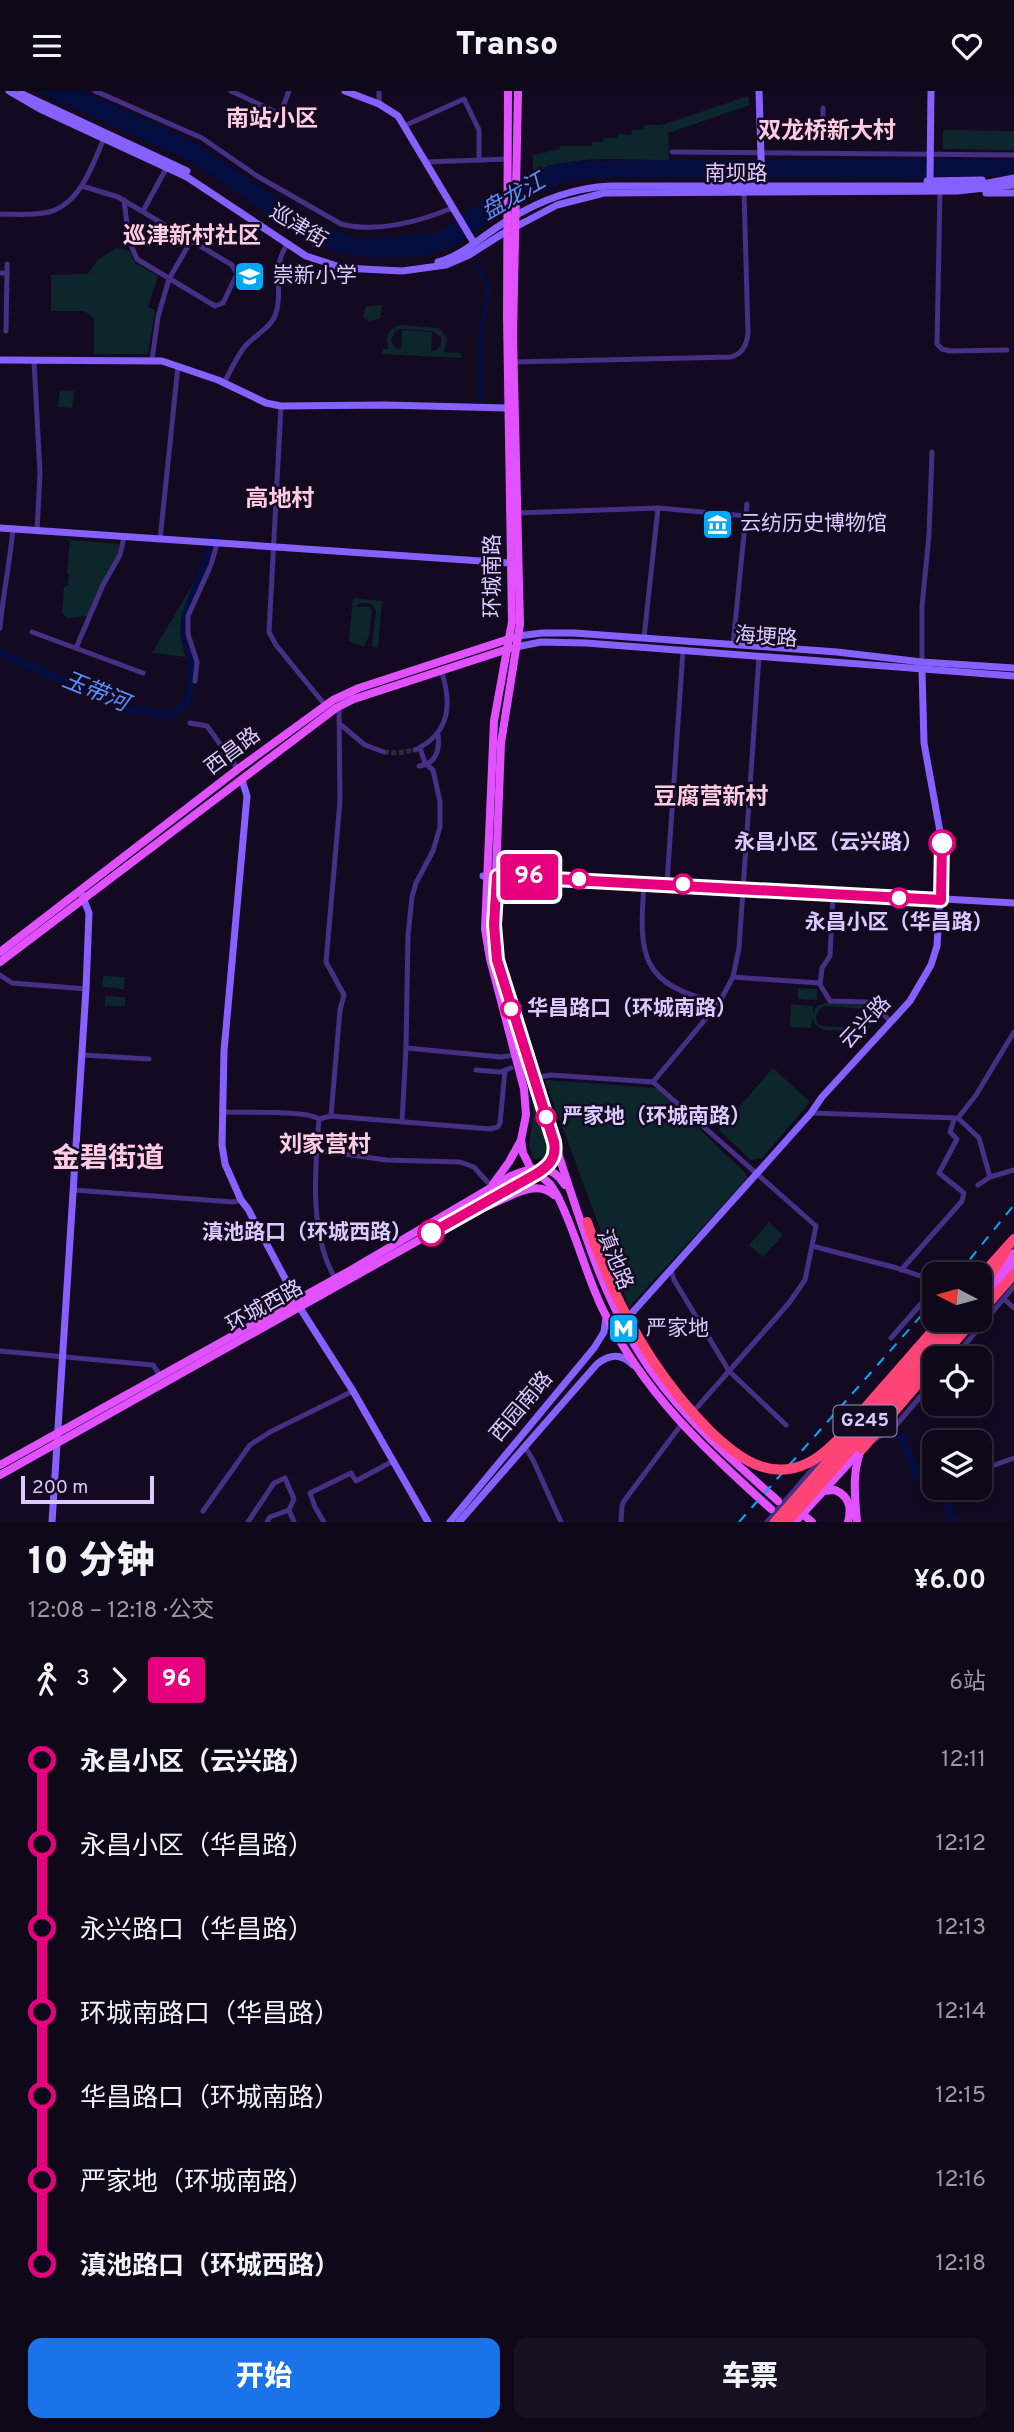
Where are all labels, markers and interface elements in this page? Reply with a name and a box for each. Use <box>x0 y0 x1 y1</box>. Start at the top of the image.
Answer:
text: Transo <box>456 26 558 66</box>
icon: menu <box>28 27 66 65</box>
icon: heart <box>948 27 986 65</box>
district label: 南站小区 <box>226 106 318 135</box>
district label: 双龙桥新大村 <box>758 118 896 147</box>
street label: 南坝路 <box>705 161 768 188</box>
water label: 盘龙江 <box>477 167 554 228</box>
street label: 巡津街 <box>264 199 332 255</box>
district label: 巡津新村社区 <box>123 223 261 252</box>
school or university icon: 崇新小学 <box>233 259 267 293</box>
place label: 崇新小学 <box>273 263 357 290</box>
district label: 高地村 <box>246 486 315 515</box>
museum icon: 云纺历史博物馆 <box>700 507 734 541</box>
place label: 云纺历史博物馆 <box>740 511 887 538</box>
street label: 环城南路 <box>480 534 507 618</box>
street label: 海埂路 <box>734 622 798 654</box>
water label: 玉带河 <box>58 667 136 721</box>
street label: 西昌路 <box>200 722 266 782</box>
district label: 豆腐营新村 <box>654 784 769 813</box>
place label: 永昌小区（云兴路） <box>734 830 923 857</box>
marker: 永昌小区（云兴路） <box>929 830 955 856</box>
line badge: 96 <box>498 854 560 900</box>
text: 96 <box>514 862 544 892</box>
unlabelled marker <box>569 869 589 889</box>
unlabelled marker <box>673 874 693 894</box>
marker: 永昌小区（华昌路） <box>889 888 909 908</box>
place label: 永昌小区（华昌路） <box>805 910 994 937</box>
street label: 云兴路 <box>835 991 897 1055</box>
place label: 华昌路口（环城南路） <box>527 996 737 1023</box>
marker: 华昌路口（环城南路） <box>501 999 521 1019</box>
place label: 严家地（环城南路） <box>562 1104 751 1131</box>
marker: 严家地（环城南路） <box>536 1107 556 1127</box>
district label: 刘家营村 <box>279 1132 371 1161</box>
district label: 金碧街道 <box>52 1142 164 1178</box>
place label: 滇池路口（环城西路） <box>202 1220 412 1247</box>
marker: 滇池路口（环城西路） <box>418 1220 444 1246</box>
street label: 滇池路 <box>590 1226 638 1294</box>
north arrow <box>922 1262 992 1332</box>
map controls <box>922 1262 992 1500</box>
street label: 环城西路 <box>222 1275 308 1339</box>
metro station icon: 严家地 <box>606 1312 640 1346</box>
place label: 严家地 <box>646 1316 709 1343</box>
button: locate <box>922 1346 992 1416</box>
street label: 西园南路 <box>485 1366 559 1448</box>
road number: G245 <box>834 1405 896 1437</box>
button: layers <box>922 1430 992 1500</box>
scale bar <box>21 1473 154 1505</box>
text: 200 m <box>32 1476 88 1500</box>
text: 10 分钟 <box>28 1539 154 1588</box>
text: ¥6.00 <box>914 1565 986 1598</box>
text: 12:08 – 12:18 · 公交 <box>28 1597 214 1626</box>
icon: walk <box>28 1661 66 1699</box>
icon: forward <box>100 1661 138 1699</box>
text: 3 <box>76 1665 90 1694</box>
text: 96 <box>162 1665 191 1695</box>
text: 6站 <box>949 1669 986 1698</box>
text: 12:11 <box>941 1746 986 1775</box>
text: 永昌小区（云兴路） <box>80 1747 314 1780</box>
text: 12:12 <box>936 1830 986 1859</box>
text: 永昌小区（华昌路） <box>80 1831 314 1864</box>
text: 12:13 <box>936 1914 986 1943</box>
text: 永兴路口（华昌路） <box>80 1915 314 1948</box>
text: 12:14 <box>936 1998 986 2027</box>
text: 环城南路口（华昌路） <box>80 1999 340 2032</box>
text: 12:15 <box>935 2082 986 2111</box>
text: 华昌路口（环城南路） <box>80 2083 340 2116</box>
text: 12:16 <box>936 2166 986 2195</box>
text: 严家地（环城南路） <box>80 2167 314 2200</box>
text: 12:18 <box>936 2250 986 2279</box>
text: 滇池路口（环城西路） <box>80 2251 340 2284</box>
button: 开始 <box>28 2338 500 2418</box>
button: 车票 <box>514 2338 986 2418</box>

